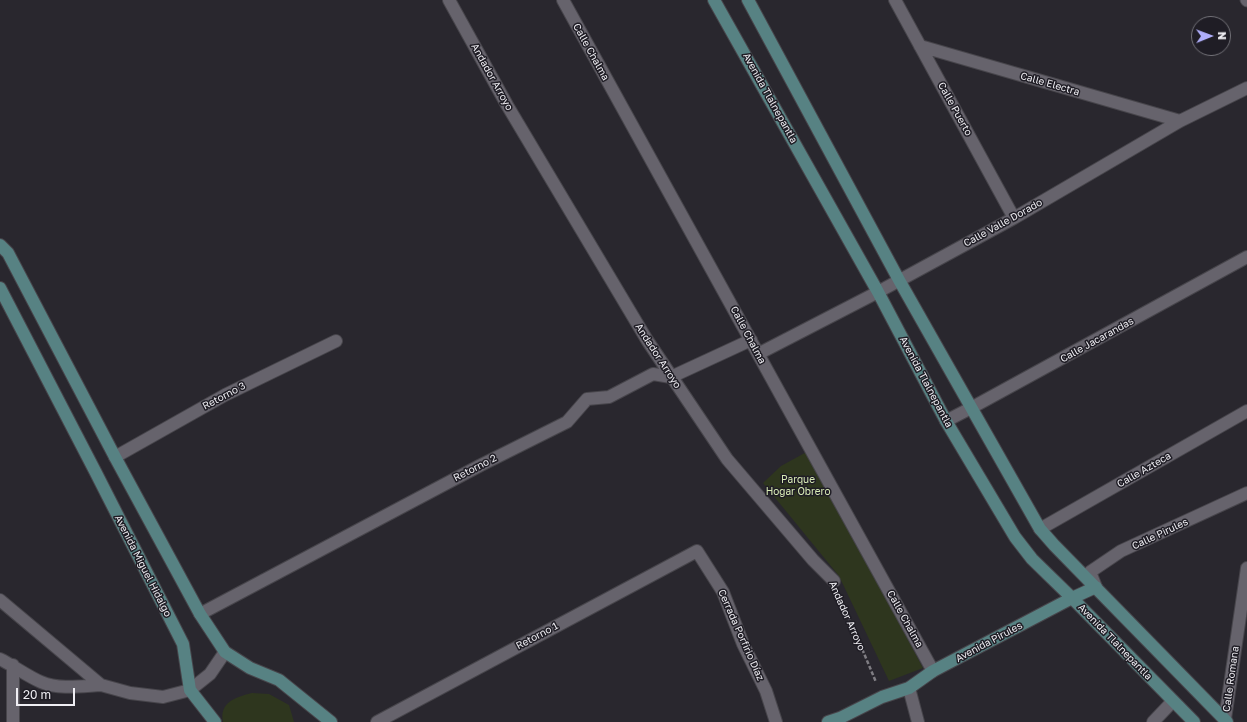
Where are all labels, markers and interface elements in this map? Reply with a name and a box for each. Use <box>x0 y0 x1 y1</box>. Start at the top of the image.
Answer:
north arrow <box>1191 16 1231 56</box>
street label: Calle Chalma <box>570 21 612 83</box>
text: N <box>1216 31 1229 40</box>
street label: Andador Arroyo <box>469 41 515 113</box>
street label: Avenida Tlalnepantla <box>740 51 800 145</box>
street label: Calle Electra <box>1019 70 1081 98</box>
street label: Calle Puerto <box>935 80 975 138</box>
street label: Calle Valle Dorado <box>962 196 1044 250</box>
street label: Calle Chalma <box>728 304 768 366</box>
street label: Calle Jacarandas <box>1058 315 1136 365</box>
street label: Andador Arroyo <box>633 321 683 391</box>
street label: Avenida Tlalnepantla <box>897 334 955 430</box>
street label: Retorno 3 <box>200 380 248 412</box>
street label: Calle Azteca <box>1115 450 1173 490</box>
street label: Retorno 2 <box>451 452 499 484</box>
park label: Parque Hogar Obrero <box>766 474 830 498</box>
street label: Avenida Miguel Hidalgo <box>112 513 174 619</box>
street label: Calle Pirules <box>1130 516 1190 552</box>
street label: Andador Arroyo <box>826 579 868 653</box>
street label: Cerrada Porfirio Díaz <box>715 588 767 682</box>
street label: Calle Chalma <box>884 588 926 650</box>
street label: Avenida Tlalnepantla <box>1075 601 1155 683</box>
street label: Avenida Pirules <box>954 619 1024 665</box>
street label: Retorno 1 <box>514 620 560 652</box>
street label: Calle Romana <box>1220 645 1242 713</box>
scale bar <box>18 680 77 706</box>
text: 20 m <box>23 687 51 702</box>

